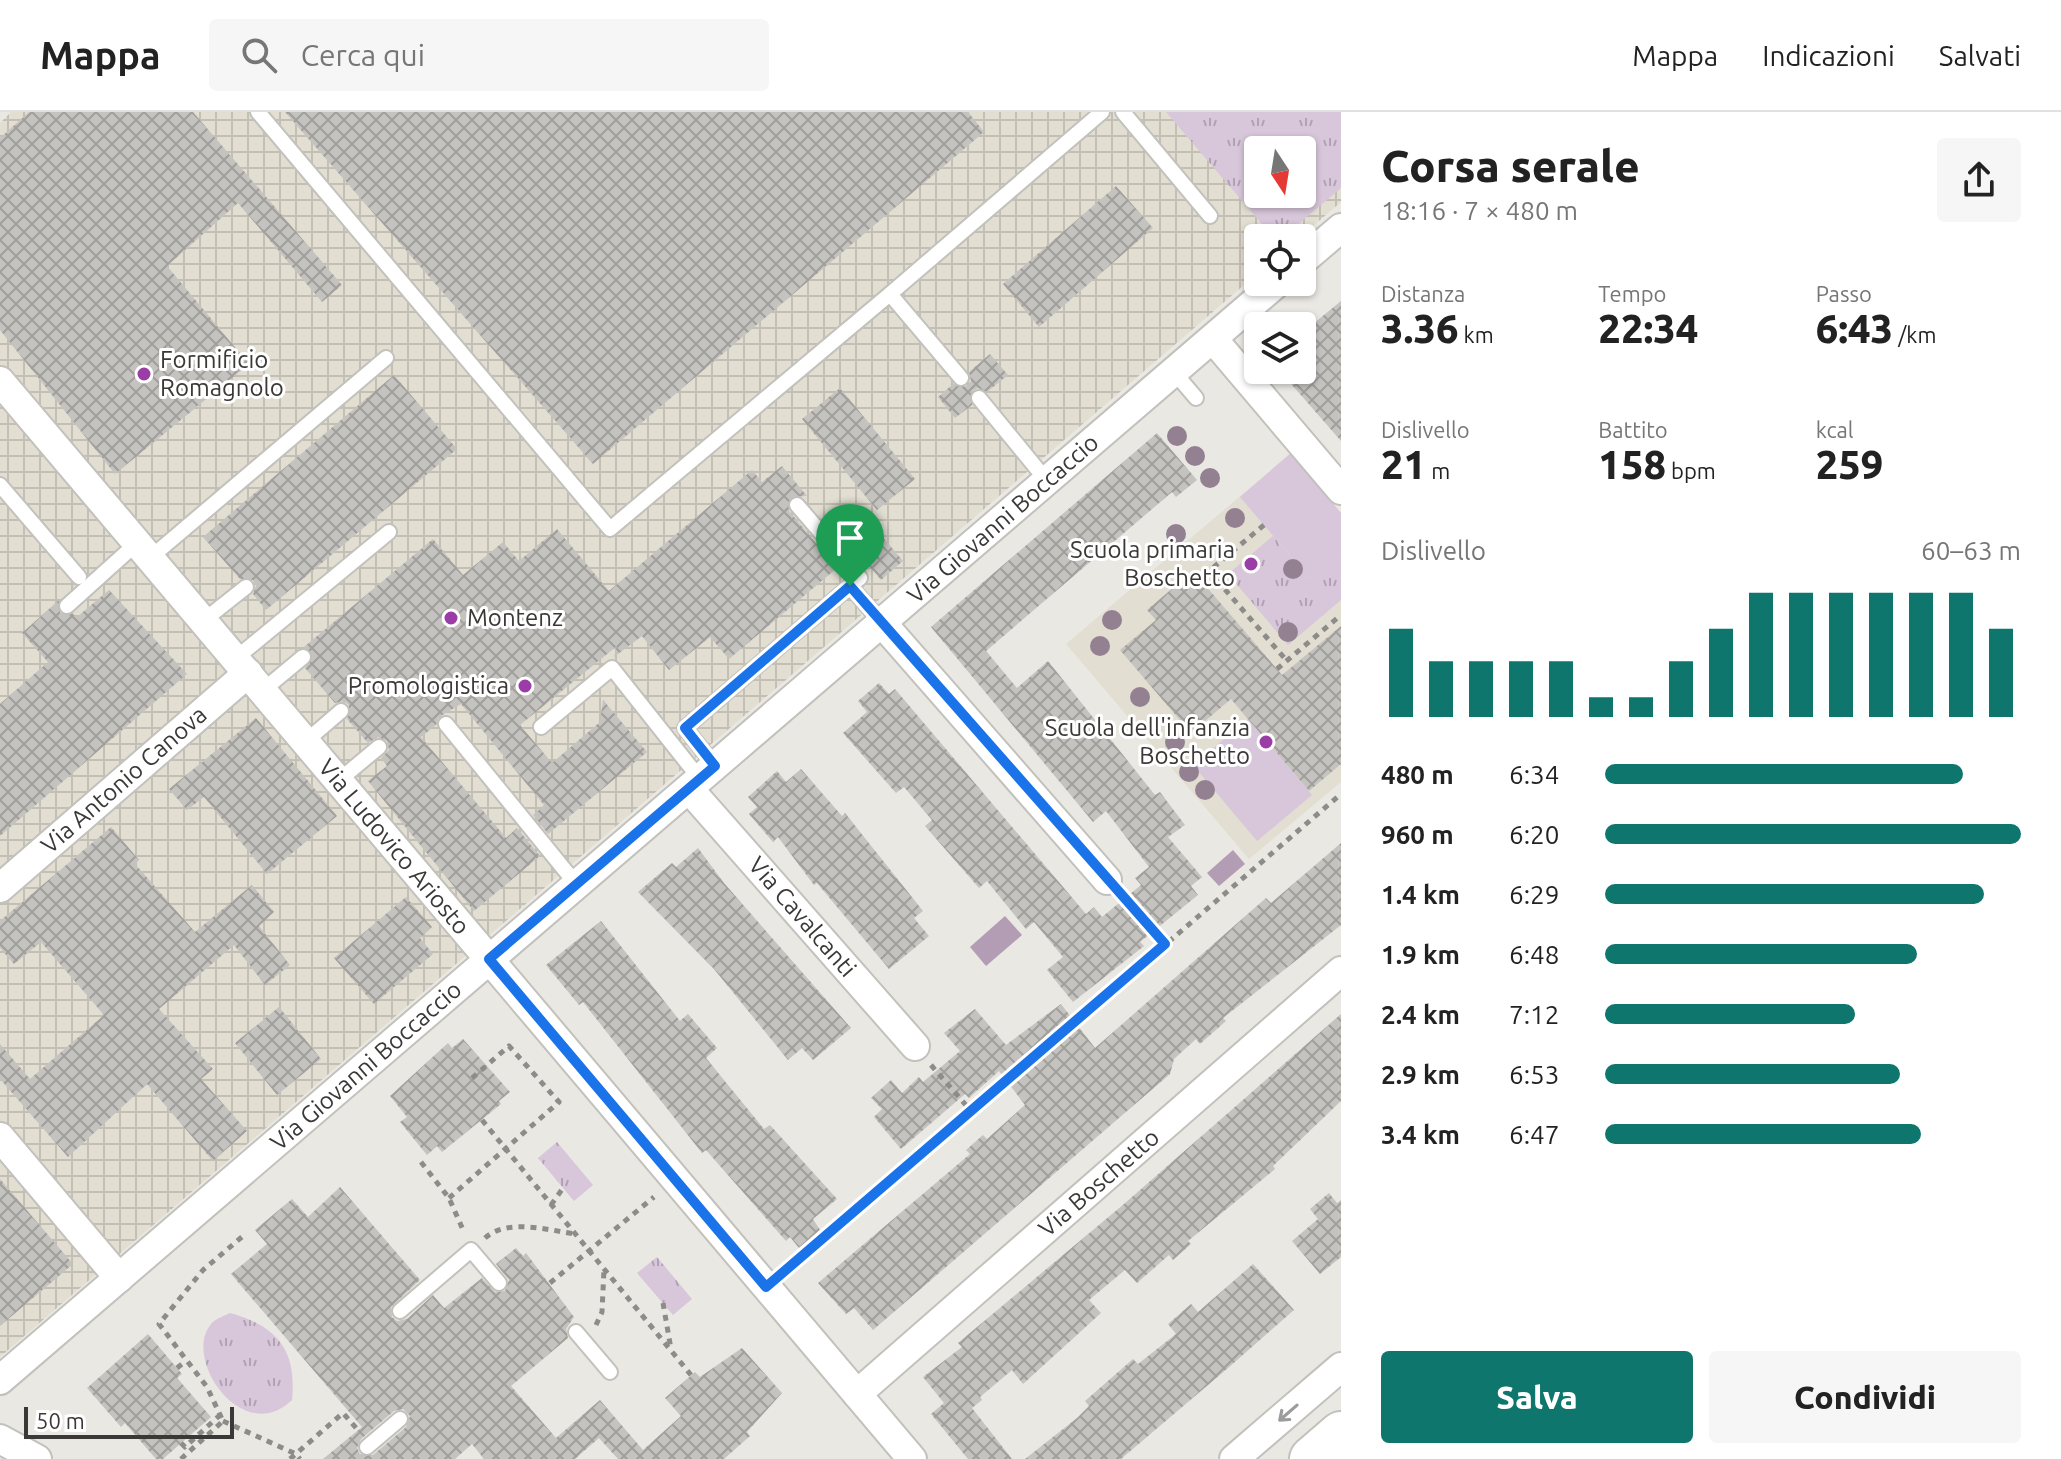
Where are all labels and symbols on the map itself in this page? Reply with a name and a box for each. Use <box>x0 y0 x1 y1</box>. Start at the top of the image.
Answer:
north arrow <box>1244 136 1316 208</box>
place label: Formificio Romagnolo <box>160 346 284 401</box>
marker: Formificio Romagnolo <box>135 365 153 383</box>
street label: Via Giovanni Boccaccio <box>902 428 1104 609</box>
pin <box>816 504 884 586</box>
place label: Scuola primaria Boschetto <box>1070 536 1235 591</box>
marker: Scuola primaria Boschetto <box>1242 555 1260 573</box>
place label: Montenz <box>467 604 563 631</box>
marker: Montenz <box>442 609 460 627</box>
place label: Promologistica <box>348 672 509 699</box>
marker: Promologistica <box>516 677 534 695</box>
street label: Via Antonio Canova <box>35 700 212 859</box>
place label: Scuola dell'infanzia Boschetto <box>1045 714 1250 769</box>
marker: Scuola dell'infanzia Boschetto <box>1257 733 1275 751</box>
street label: Via Ludovico Ariosto <box>313 754 475 940</box>
street label: Via Cavalcanti <box>743 851 862 982</box>
street label: Via Giovanni Boccaccio <box>265 975 467 1156</box>
street label: Via Boschetto <box>1033 1123 1164 1242</box>
scale bar <box>24 1403 234 1439</box>
one-way arrow <box>1278 1404 1298 1422</box>

